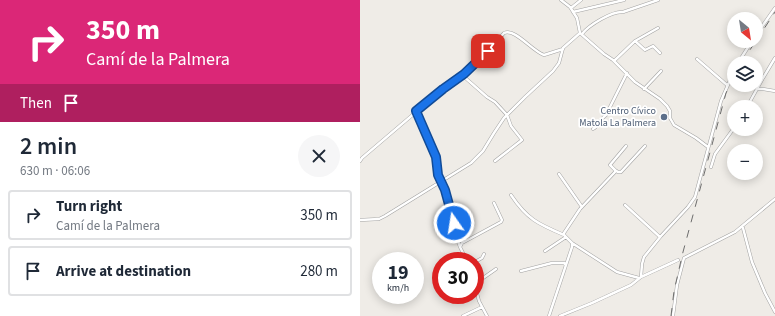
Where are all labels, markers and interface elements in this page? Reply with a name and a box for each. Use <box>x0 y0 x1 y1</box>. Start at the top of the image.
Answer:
text: 350 m <box>86 10 160 50</box>
north arrow <box>727 12 763 48</box>
map controls <box>727 12 763 180</box>
icon: right <box>20 16 72 68</box>
pin <box>471 34 505 68</box>
icon: arrive <box>477 40 499 62</box>
text: Camí de la Palmera <box>86 47 230 72</box>
button: layers <box>727 56 763 92</box>
icon: arrive <box>60 92 82 114</box>
text: Then <box>20 93 52 114</box>
button: + <box>727 100 763 136</box>
place label: Centro Cívico Matola La Palmera <box>579 104 656 130</box>
marker: Centro Cívico Matola La Palmera <box>659 112 669 122</box>
text: 2 min <box>20 129 77 164</box>
button: close <box>298 135 340 177</box>
button: − <box>727 144 763 180</box>
text: 630 m · 06:06 <box>20 162 90 180</box>
text: Turn right <box>56 196 122 217</box>
position arrow <box>433 202 475 244</box>
icon: right <box>22 204 44 226</box>
text: 350 m <box>300 205 338 226</box>
text: Camí de la Palmera <box>56 217 160 235</box>
speed limit sign: 30 <box>432 252 484 304</box>
text: 19 <box>387 259 409 287</box>
icon: arrive <box>22 260 44 282</box>
text: Arrive at destination <box>56 261 191 282</box>
text: 280 m <box>300 261 338 282</box>
text: km/h <box>387 281 409 295</box>

